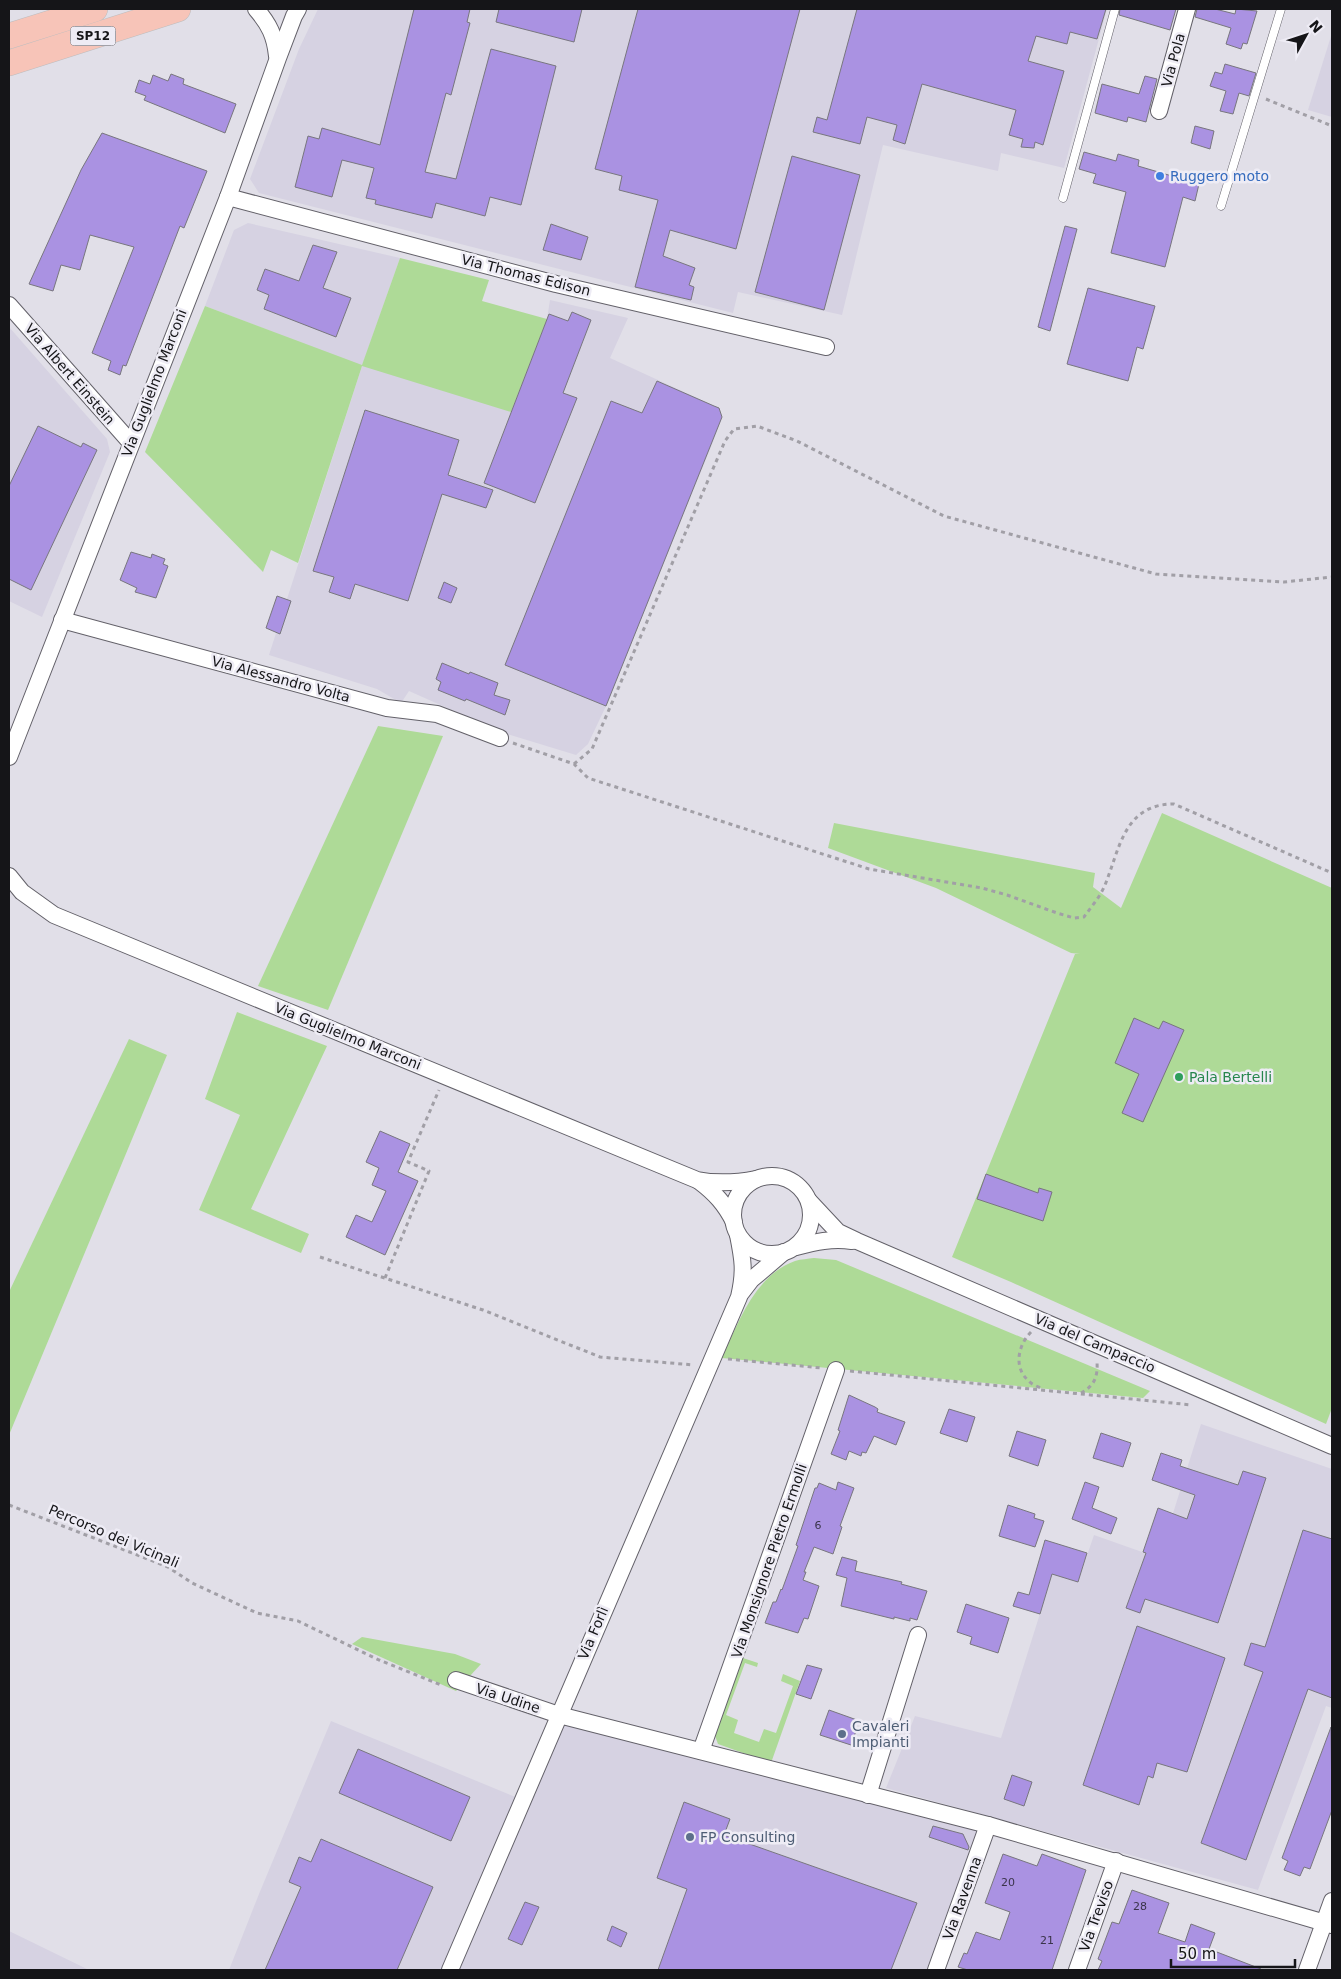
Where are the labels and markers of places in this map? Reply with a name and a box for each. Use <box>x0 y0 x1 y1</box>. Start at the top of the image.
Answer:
place label: Ruggero moto <box>1170 168 1269 184</box>
marker: Ruggero moto <box>1154 170 1166 182</box>
place label: Pala Bertelli <box>1189 1069 1272 1085</box>
marker: Pala Bertelli <box>1173 1071 1185 1083</box>
place label: Cavaleri Impianti <box>852 1718 909 1750</box>
marker: Cavaleri Impianti <box>836 1728 848 1740</box>
place label: FP Consulting <box>700 1829 795 1845</box>
marker: FP Consulting <box>684 1831 696 1843</box>

